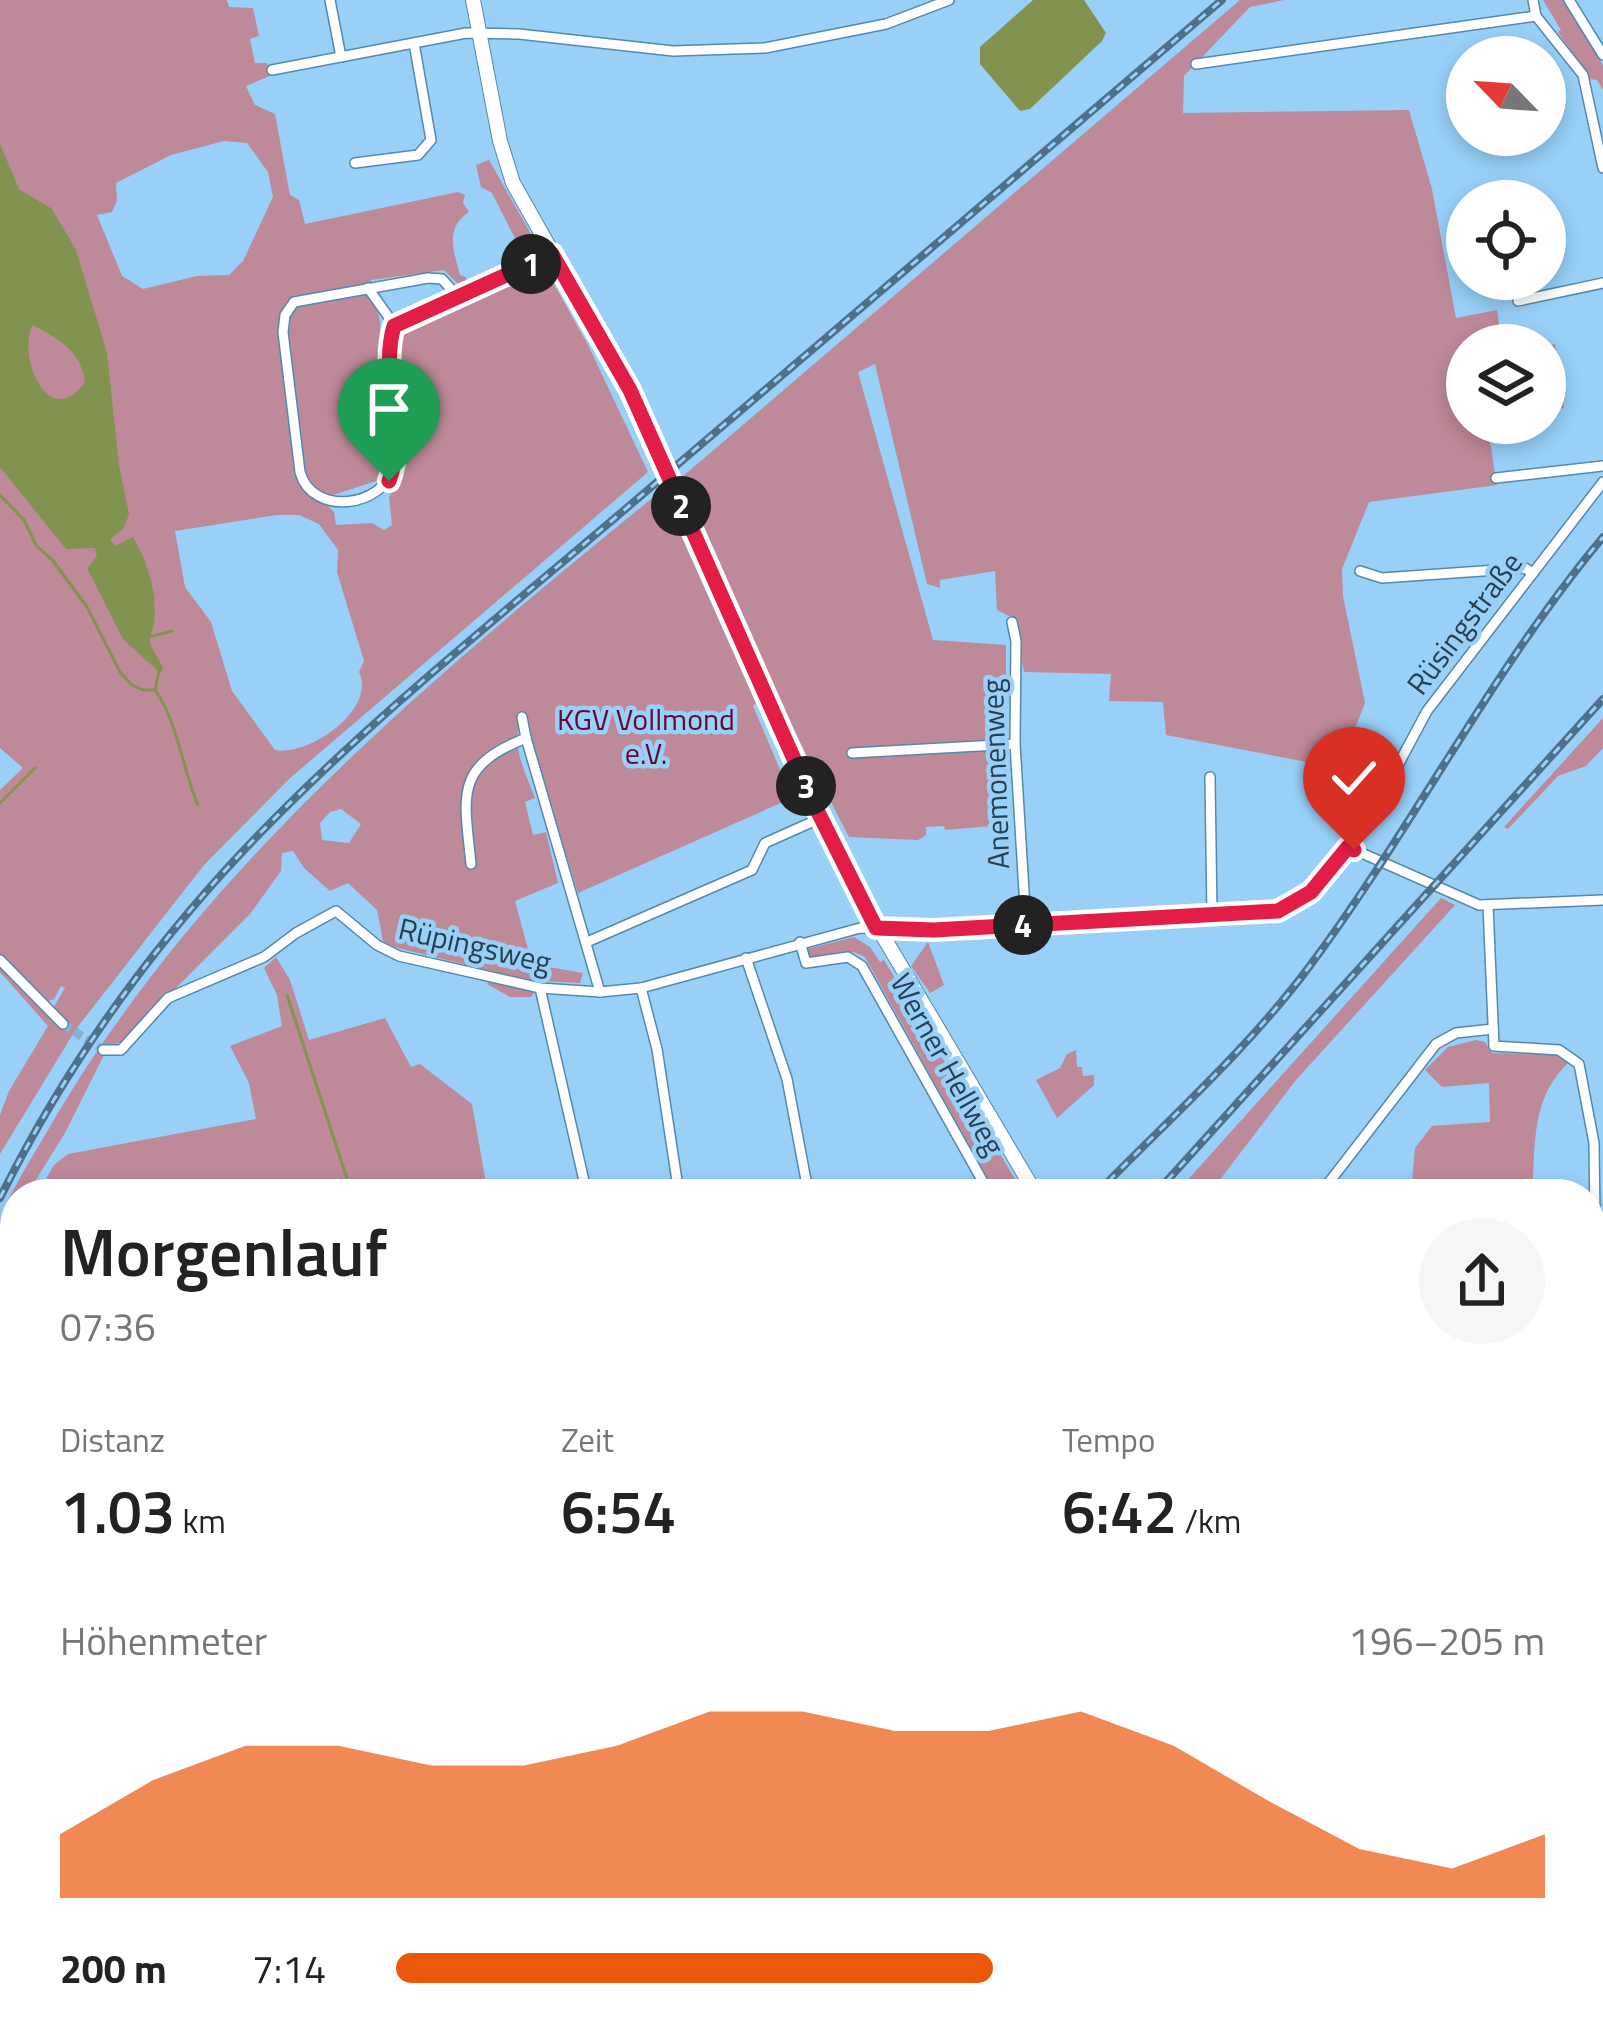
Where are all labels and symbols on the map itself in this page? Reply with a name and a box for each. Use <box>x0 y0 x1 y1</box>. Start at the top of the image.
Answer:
north arrow <box>1446 36 1566 156</box>
pin: 1 <box>501 234 561 294</box>
pin <box>338 358 440 481</box>
pin: 2 <box>651 476 711 536</box>
street label: Rüsingstraße <box>1395 542 1533 704</box>
street label: Anemonenweg <box>969 678 1021 870</box>
park label: KGV Vollmond e.V. <box>557 696 735 776</box>
pin <box>1303 727 1405 850</box>
pin: 3 <box>776 756 836 816</box>
pin: 4 <box>993 895 1053 955</box>
street label: Rüpingsweg <box>394 905 556 985</box>
street label: Werner Hellweg <box>879 964 1017 1164</box>

